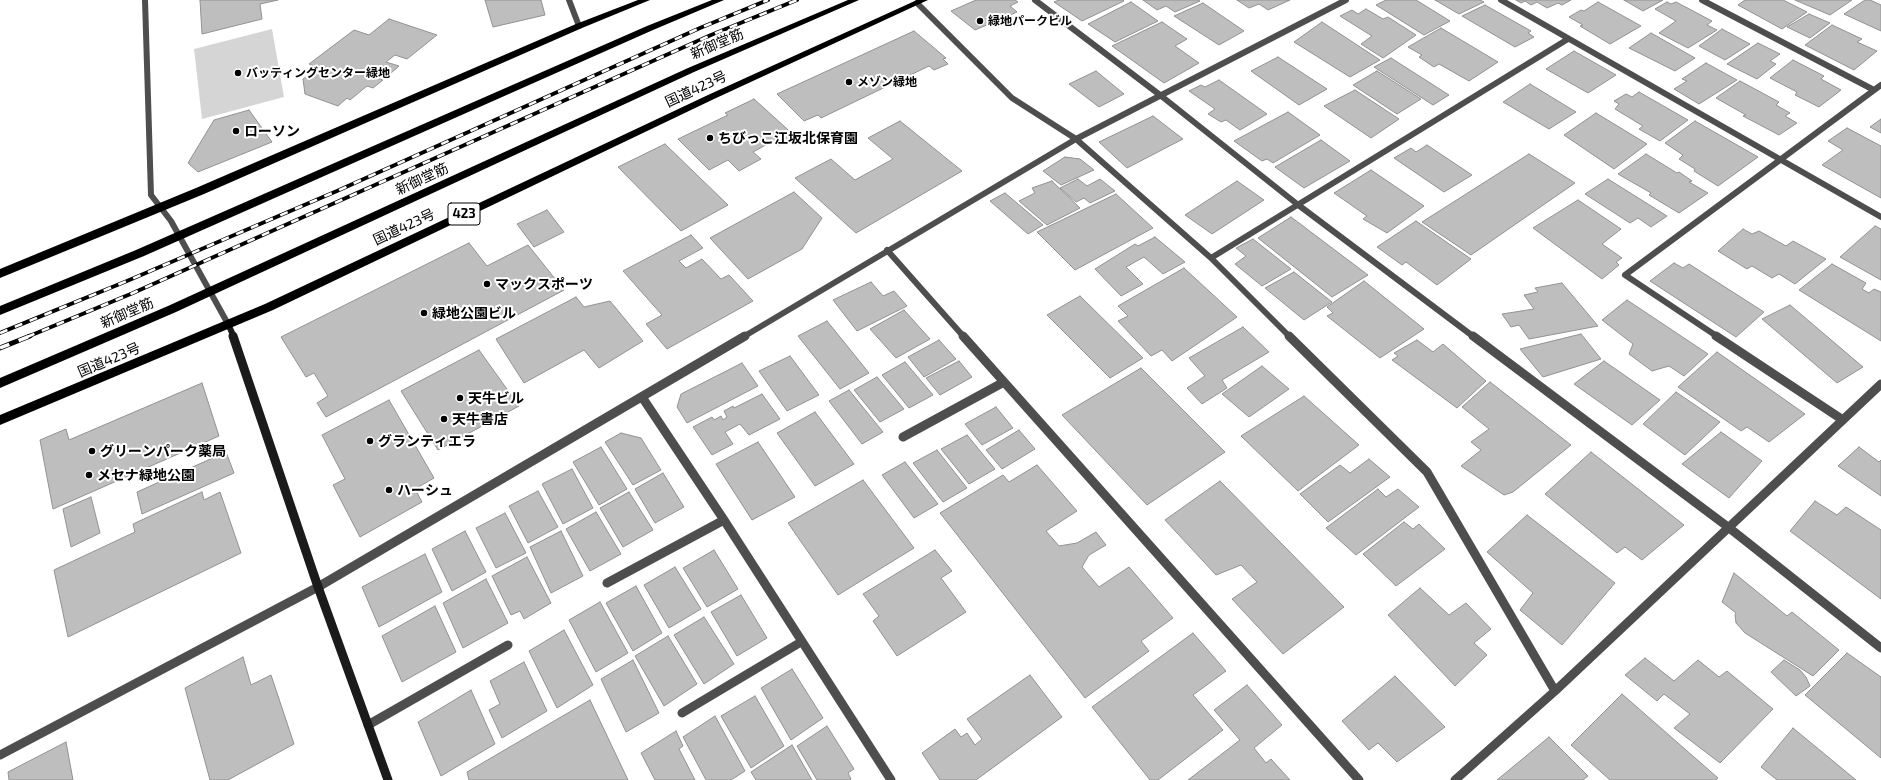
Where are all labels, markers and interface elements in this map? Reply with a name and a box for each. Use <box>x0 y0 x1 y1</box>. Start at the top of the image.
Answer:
place label: 緑地パークビル <box>988 14 1072 28</box>
marker: 緑地パークビル <box>975 16 985 26</box>
street label: 新御堂筋 <box>688 25 746 63</box>
place label: バッティングセンター緑地 <box>246 66 390 80</box>
street label: 国道423号 <box>662 67 730 111</box>
marker: バッティングセンター緑地 <box>233 68 243 78</box>
place label: メゾン緑地 <box>857 75 917 89</box>
marker: メゾン緑地 <box>844 77 854 87</box>
place label: ローソン <box>244 123 300 139</box>
marker: ローソン <box>231 126 241 136</box>
place label: ちびっこ江坂北保育園 <box>718 130 858 146</box>
marker: ちびっこ江坂北保育園 <box>705 133 715 143</box>
street label: 新御堂筋 <box>393 160 451 198</box>
road number: 423 <box>448 203 480 225</box>
street label: 国道423号 <box>370 205 438 249</box>
place label: マックスポーツ <box>495 276 593 292</box>
marker: マックスポーツ <box>482 279 492 289</box>
street label: 新御堂筋 <box>98 294 156 332</box>
place label: 緑地公園ビル <box>432 305 516 321</box>
marker: 緑地公園ビル <box>419 308 429 318</box>
street label: 国道423号 <box>75 339 143 381</box>
place label: 天牛ビル <box>468 390 524 406</box>
marker: 天牛ビル <box>455 393 465 403</box>
place label: 天牛書店 <box>452 411 508 427</box>
marker: 天牛書店 <box>439 414 449 424</box>
place label: グランティエラ <box>378 433 476 449</box>
marker: グランティエラ <box>365 436 375 446</box>
place label: グリーンパーク薬局 <box>100 443 226 459</box>
marker: グリーンパーク薬局 <box>87 446 97 456</box>
place label: メセナ緑地公園 <box>97 467 195 483</box>
marker: メセナ緑地公園 <box>84 470 94 480</box>
place label: ハーシュ <box>397 482 453 498</box>
marker: ハーシュ <box>384 485 394 495</box>

